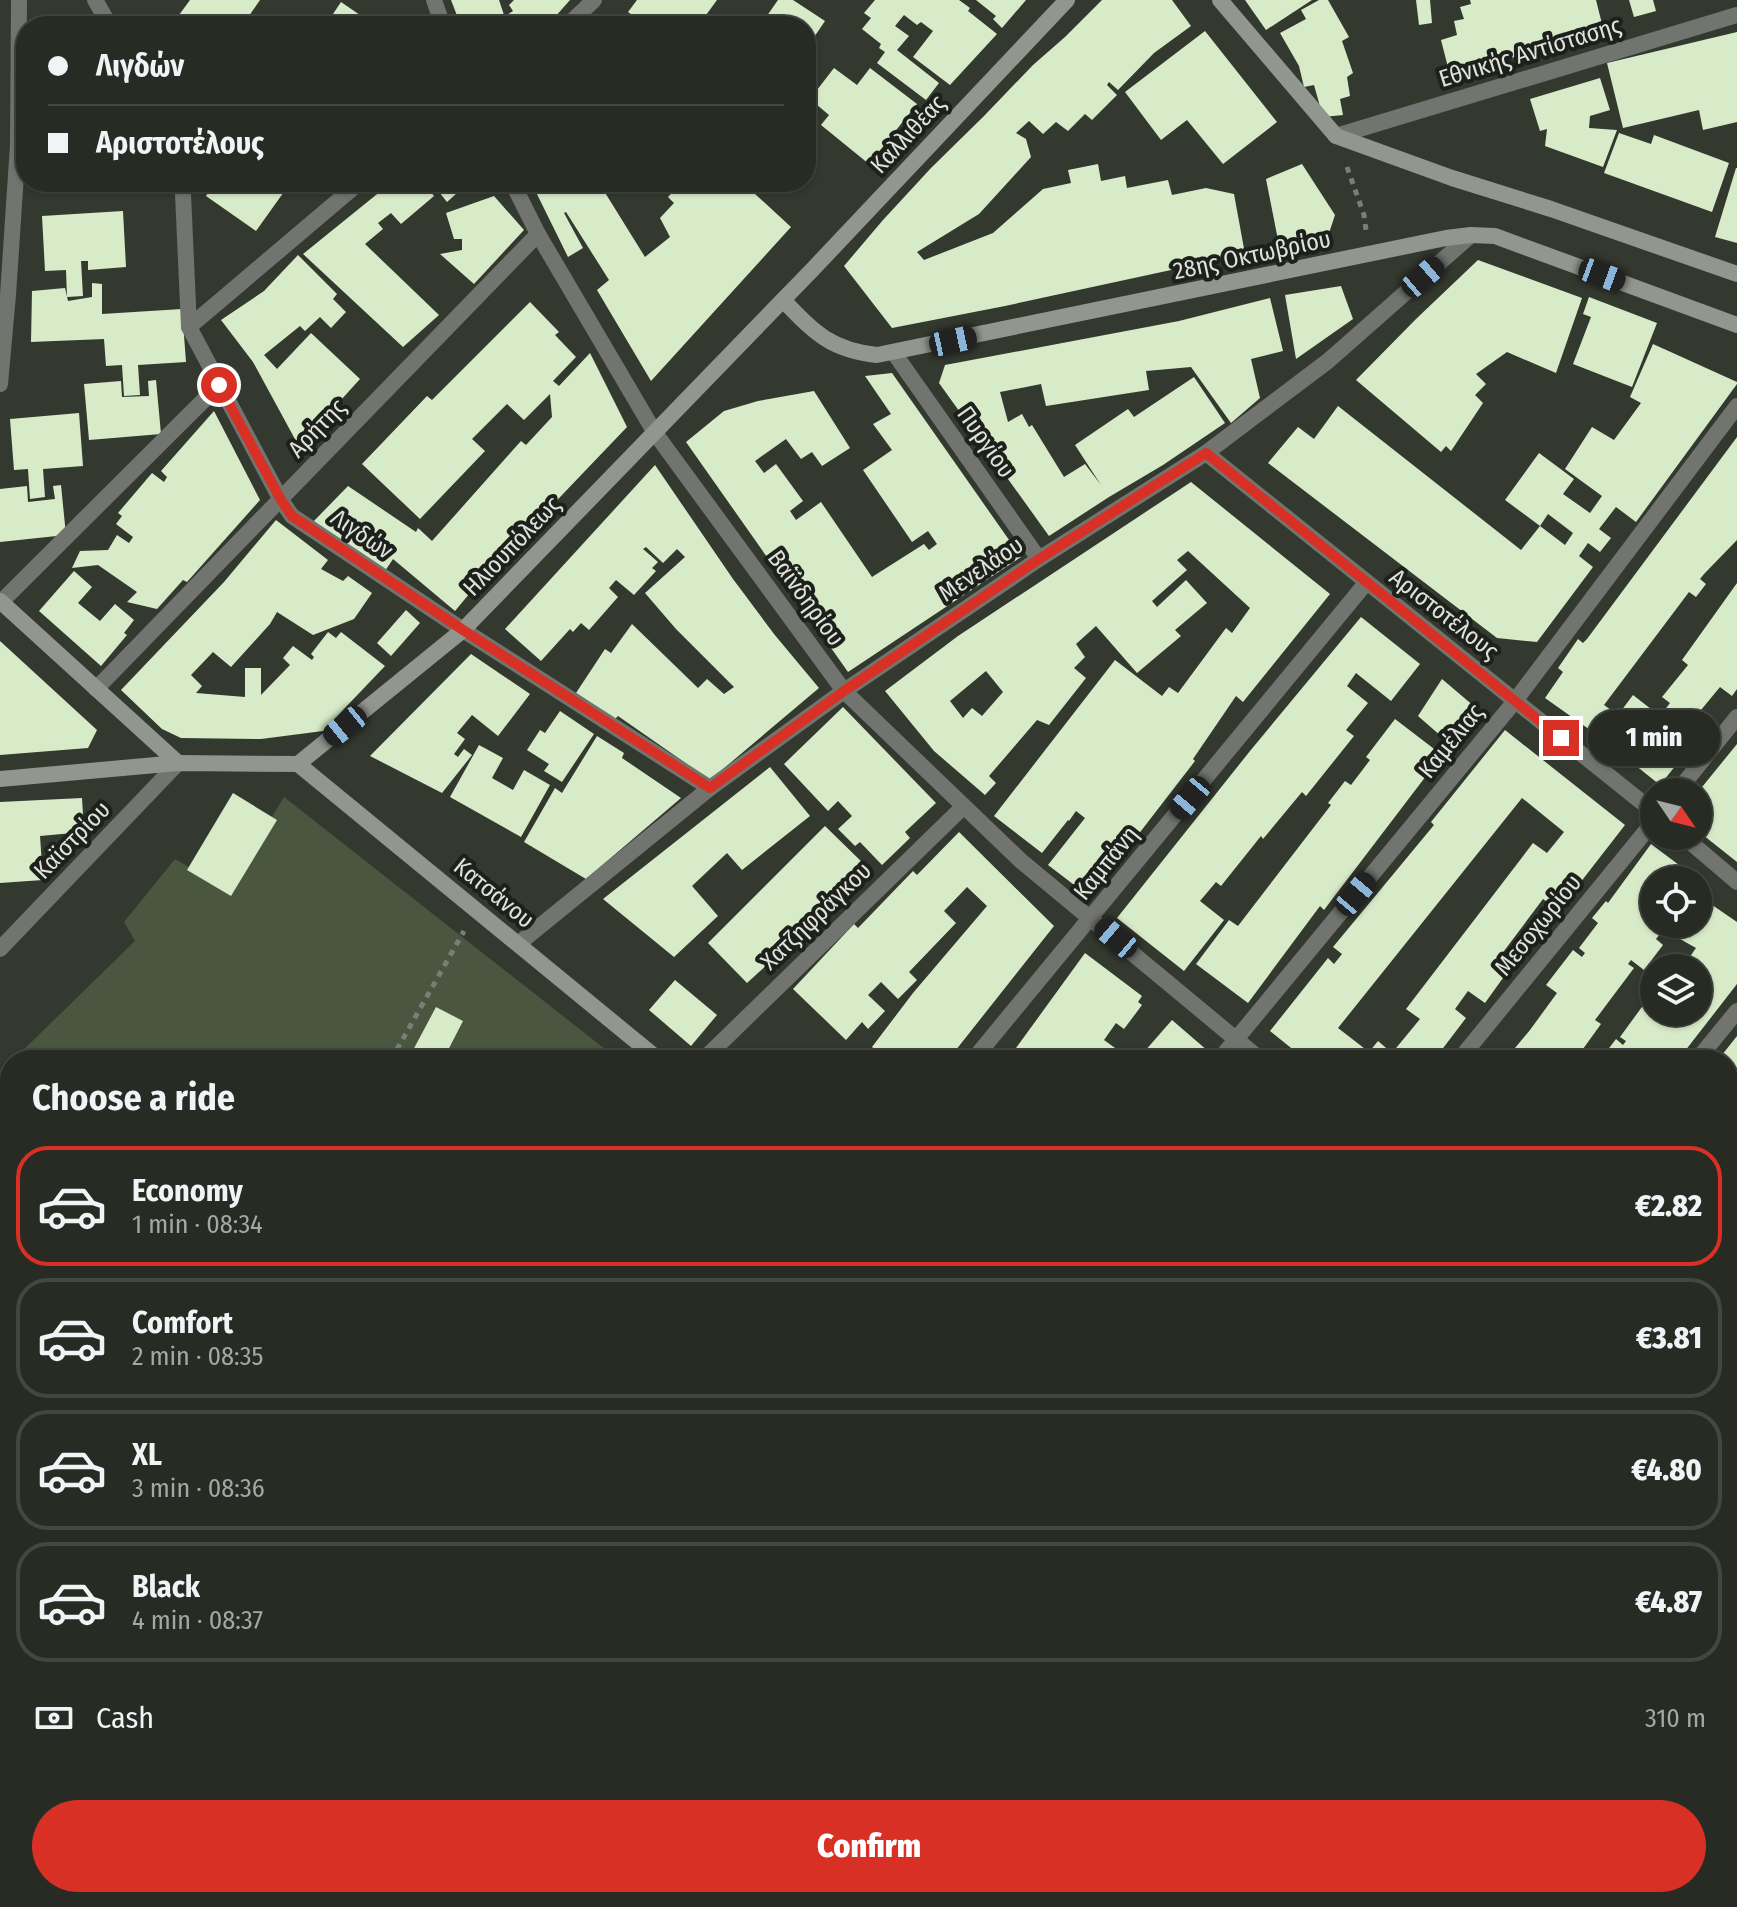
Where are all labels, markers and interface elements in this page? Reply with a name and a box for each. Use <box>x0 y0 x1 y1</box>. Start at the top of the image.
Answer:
street label: Εθνικής Αντίστασης <box>1436 11 1624 93</box>
text: Λιγδών <box>96 48 184 84</box>
street label: Καλλιθέας <box>865 89 951 179</box>
text: Αριστοτέλους <box>96 125 264 161</box>
street label: 28ης Οκτωβρίου <box>1171 225 1333 285</box>
car <box>1397 252 1449 302</box>
car <box>1575 256 1629 294</box>
car <box>927 324 979 358</box>
route start <box>201 367 237 403</box>
street label: Αρήτης <box>282 393 352 463</box>
street label: Πυργίου <box>951 401 1021 483</box>
street label: Ηλιουπόλεως <box>458 490 566 602</box>
street label: Λιγδών <box>326 503 399 565</box>
street label: Μενελάου <box>933 531 1029 607</box>
street label: Βαϊνδηρίου <box>762 545 850 651</box>
street label: Αριστοτέλους <box>1384 563 1504 665</box>
street label: Καμέλιας <box>1413 698 1489 784</box>
car <box>319 702 371 750</box>
callout: 1 min <box>1589 710 1721 766</box>
route end <box>1543 720 1579 756</box>
text: 1 min <box>1626 722 1682 753</box>
car <box>1165 772 1215 824</box>
north arrow <box>1640 778 1712 850</box>
map controls <box>1640 778 1712 1026</box>
street label: Καϊστρίου <box>28 795 116 885</box>
street label: Καμπάνη <box>1068 820 1144 906</box>
street label: Κατσάνου <box>448 852 540 934</box>
street label: Χατζηφράγκου <box>755 856 877 976</box>
button: locate <box>1640 866 1712 938</box>
car <box>1331 868 1381 920</box>
street label: Μεσοχωρίου <box>1489 869 1587 981</box>
car <box>1090 913 1142 963</box>
button: layers <box>1640 954 1712 1026</box>
text: Choose a ride <box>32 1076 235 1120</box>
icon: car <box>36 1170 108 1242</box>
text: Economy <box>132 1173 243 1209</box>
text: €2.82 <box>1635 1188 1702 1224</box>
text: 1 min · 08:34 <box>132 1209 263 1240</box>
icon: car <box>36 1302 108 1374</box>
text: Comfort <box>132 1305 233 1341</box>
text: €3.81 <box>1636 1320 1702 1356</box>
text: 2 min · 08:35 <box>132 1341 264 1372</box>
icon: car <box>36 1434 108 1506</box>
text: XL <box>132 1437 162 1473</box>
text: €4.80 <box>1631 1452 1702 1488</box>
text: 3 min · 08:36 <box>132 1473 265 1504</box>
icon: car <box>36 1566 108 1638</box>
text: Black <box>132 1569 200 1605</box>
text: €4.87 <box>1635 1584 1702 1620</box>
text: 4 min · 08:37 <box>132 1605 263 1636</box>
icon: cash <box>32 1696 76 1740</box>
text: Cash <box>96 1700 154 1736</box>
text: 310 m <box>1645 1703 1706 1734</box>
button: Confirm <box>32 1800 1706 1892</box>

